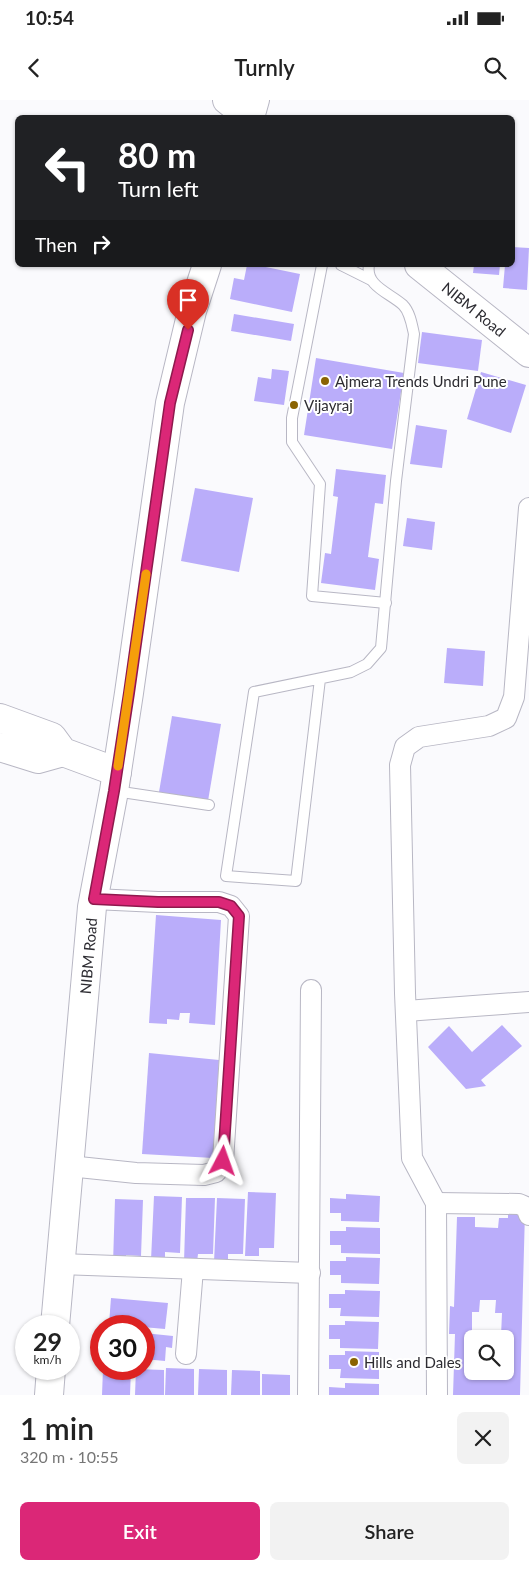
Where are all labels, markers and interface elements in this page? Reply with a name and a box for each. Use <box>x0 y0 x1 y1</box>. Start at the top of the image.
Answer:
text: 10:54 <box>25 6 74 29</box>
icon: back <box>20 54 48 82</box>
text: Turnly <box>234 54 295 81</box>
icon: search <box>481 54 509 82</box>
text: 80 m <box>118 133 196 175</box>
icon: left <box>35 135 100 200</box>
text: Turn left <box>118 175 199 202</box>
icon: right <box>87 230 115 258</box>
text: Then <box>35 233 77 256</box>
street label: NIBM Road <box>439 278 509 340</box>
pin <box>167 279 209 330</box>
icon: arrive <box>174 286 202 314</box>
place label: Ajmera Trends Undri Pune <box>335 372 507 390</box>
marker: Ajmera Trends Undri Pune <box>319 375 331 387</box>
place label: Vijayraj <box>304 396 353 414</box>
marker: Vijayraj <box>288 399 300 411</box>
street label: NIBM Road <box>76 917 100 995</box>
position arrow <box>196 1134 248 1186</box>
speed limit sign: 30 <box>90 1315 155 1380</box>
text: 29 <box>33 1326 62 1356</box>
map controls <box>464 1330 514 1380</box>
button: search <box>464 1330 514 1380</box>
text: km/h <box>33 1352 62 1367</box>
place label: Hills and Dales <box>364 1353 461 1371</box>
marker: Hills and Dales <box>348 1356 360 1368</box>
text: 1 min <box>20 1410 94 1446</box>
button: close <box>457 1412 509 1464</box>
text: 320 m · 10:55 <box>20 1447 119 1466</box>
button: Exit <box>20 1502 260 1560</box>
button: Share <box>270 1502 509 1560</box>

